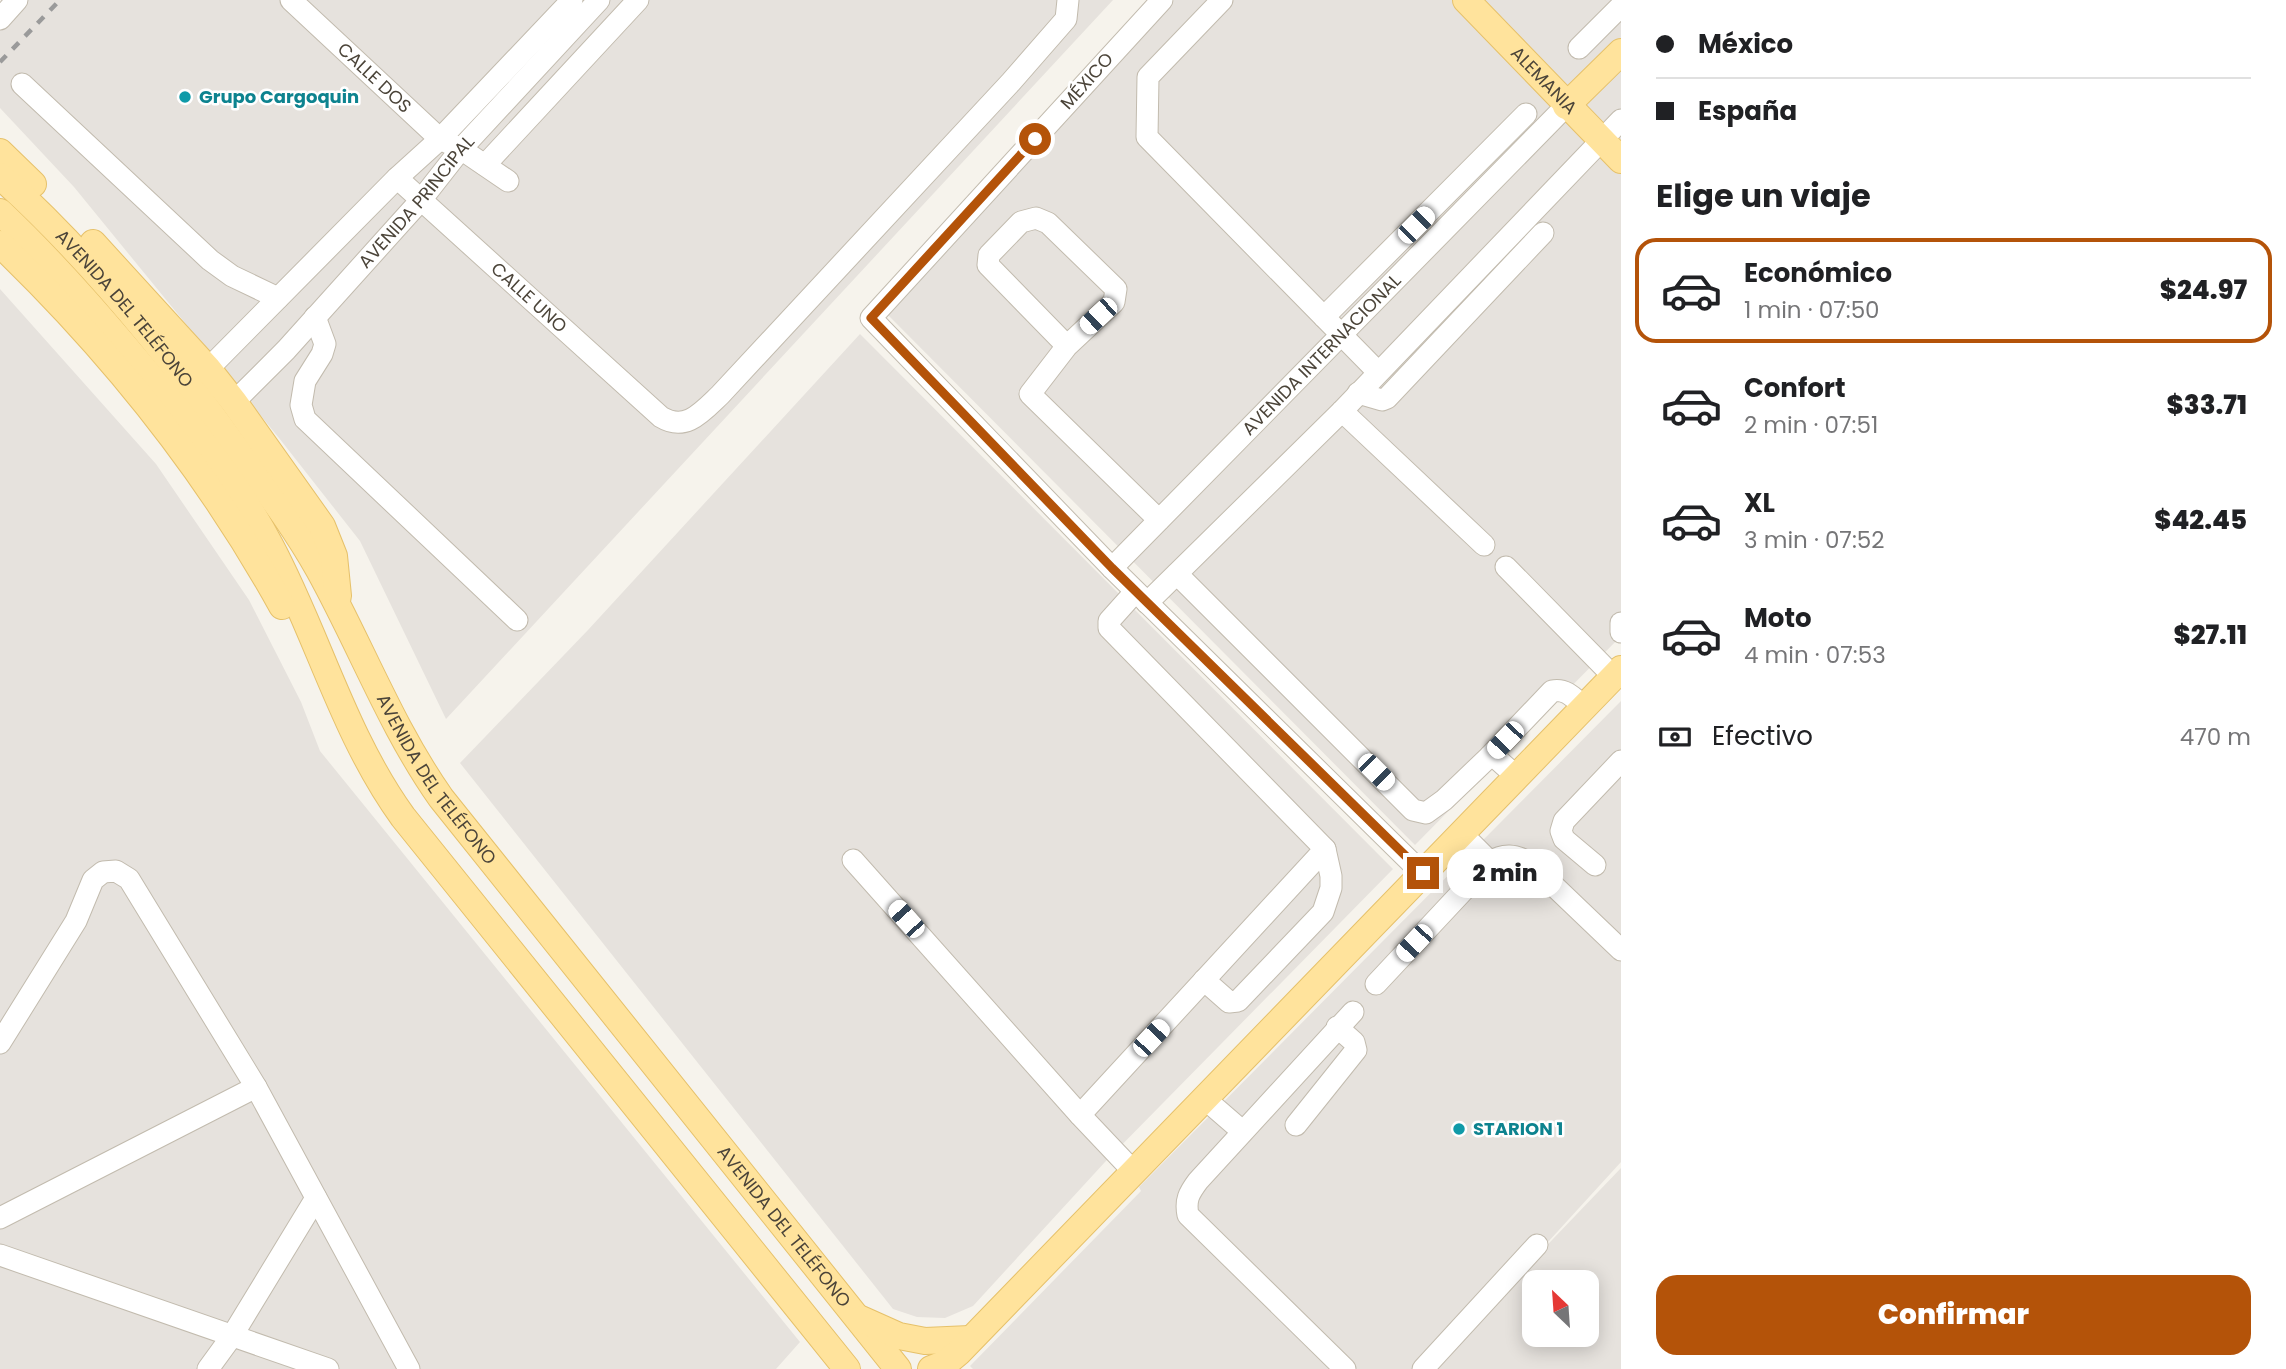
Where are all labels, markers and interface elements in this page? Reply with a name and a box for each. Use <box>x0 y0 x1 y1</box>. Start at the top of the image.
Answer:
text: México <box>1698 26 1793 62</box>
street label: CALLE DOS <box>332 36 417 118</box>
street label: ALEMANIA <box>1505 41 1583 120</box>
street label: MÉXICO <box>1054 47 1119 114</box>
place label: Grupo Cargoquin <box>199 84 359 109</box>
marker: Grupo Cargoquin <box>177 89 193 105</box>
text: España <box>1698 93 1797 129</box>
route start <box>1019 123 1051 155</box>
street label: AVENIDA PRINCIPAL <box>352 129 480 274</box>
text: Elige un viaje <box>1656 173 1871 218</box>
car <box>1394 203 1439 247</box>
street label: AVENIDA DEL TELÉFONO <box>50 223 200 392</box>
text: Económico <box>1744 255 1892 291</box>
street label: CALLE UNO <box>486 256 573 338</box>
icon: car <box>1660 259 1723 322</box>
street label: AVENIDA INTERNACIONAL <box>1236 268 1406 441</box>
text: $24.97 <box>2160 272 2247 308</box>
car <box>1076 294 1121 338</box>
text: 1 min · 07:50 <box>1744 294 1880 326</box>
text: Confort <box>1744 370 1846 406</box>
icon: car <box>1660 374 1723 437</box>
text: $33.71 <box>2167 387 2247 423</box>
text: 2 min · 07:51 <box>1744 409 1878 441</box>
text: XL <box>1744 485 1775 521</box>
icon: car <box>1660 489 1723 552</box>
text: $42.45 <box>2154 502 2247 538</box>
text: 3 min · 07:52 <box>1744 524 1884 556</box>
text: Moto <box>1744 600 1812 636</box>
icon: car <box>1660 604 1723 667</box>
text: $27.11 <box>2173 617 2247 653</box>
text: 4 min · 07:53 <box>1744 639 1886 671</box>
street label: AVENIDA DEL TELÉFONO <box>371 689 503 870</box>
car <box>1483 718 1528 762</box>
icon: cash <box>1656 718 1694 756</box>
text: Efectivo <box>1712 718 1813 754</box>
text: 470 m <box>2180 721 2251 753</box>
car <box>1354 750 1399 794</box>
callout: 2 min <box>1448 848 1563 898</box>
route end <box>1407 857 1439 889</box>
text: 2 min <box>1473 857 1537 889</box>
car <box>885 896 928 942</box>
car <box>1392 920 1437 966</box>
car <box>1129 1015 1174 1061</box>
place label: STARION 1 <box>1473 1116 1563 1141</box>
marker: STARION 1 <box>1451 1121 1467 1137</box>
street label: AVENIDA DEL TELÉFONO <box>712 1140 857 1312</box>
north arrow <box>1522 1270 1600 1348</box>
map controls <box>1522 1270 1599 1347</box>
button: Confirmar <box>1656 1275 2251 1355</box>

